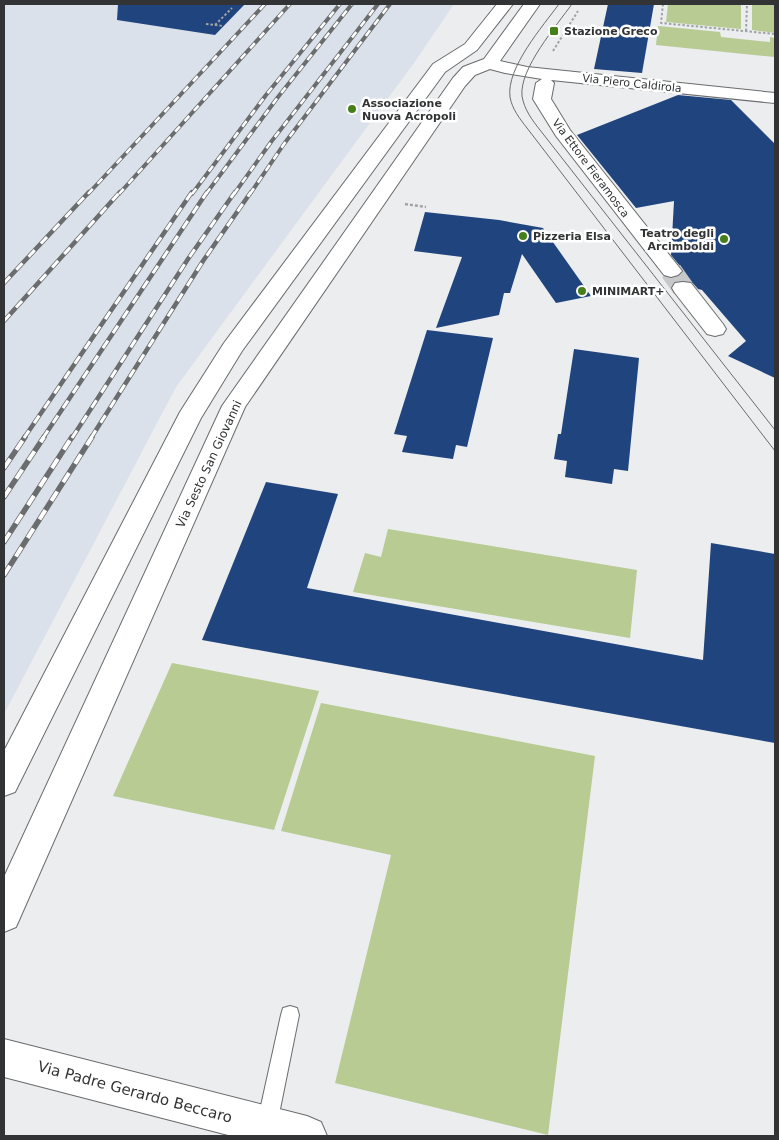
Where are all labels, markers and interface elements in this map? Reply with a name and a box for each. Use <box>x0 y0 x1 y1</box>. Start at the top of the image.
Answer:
marker: Stazione Greco <box>548 25 560 37</box>
place label: Stazione Greco <box>564 25 658 38</box>
street label: Via Piero Caldirola <box>582 72 682 95</box>
place label: Associazione Nuova Acropoli <box>362 97 456 123</box>
marker: Associazione Nuova Acropoli <box>346 103 358 115</box>
street label: Via Ettore Fieramosca <box>549 116 632 220</box>
place label: Teatro degli Arcimboldi <box>640 227 714 253</box>
marker: Pizzeria Elsa <box>517 230 529 242</box>
place label: Pizzeria Elsa <box>533 230 611 243</box>
marker: Teatro degli Arcimboldi <box>718 233 730 245</box>
marker: MINIMART+ <box>576 285 588 297</box>
place label: MINIMART+ <box>592 285 665 298</box>
street label: Via Sesto San Giovanni <box>173 398 245 530</box>
street label: Via Padre Gerardo Beccaro <box>36 1057 234 1127</box>

